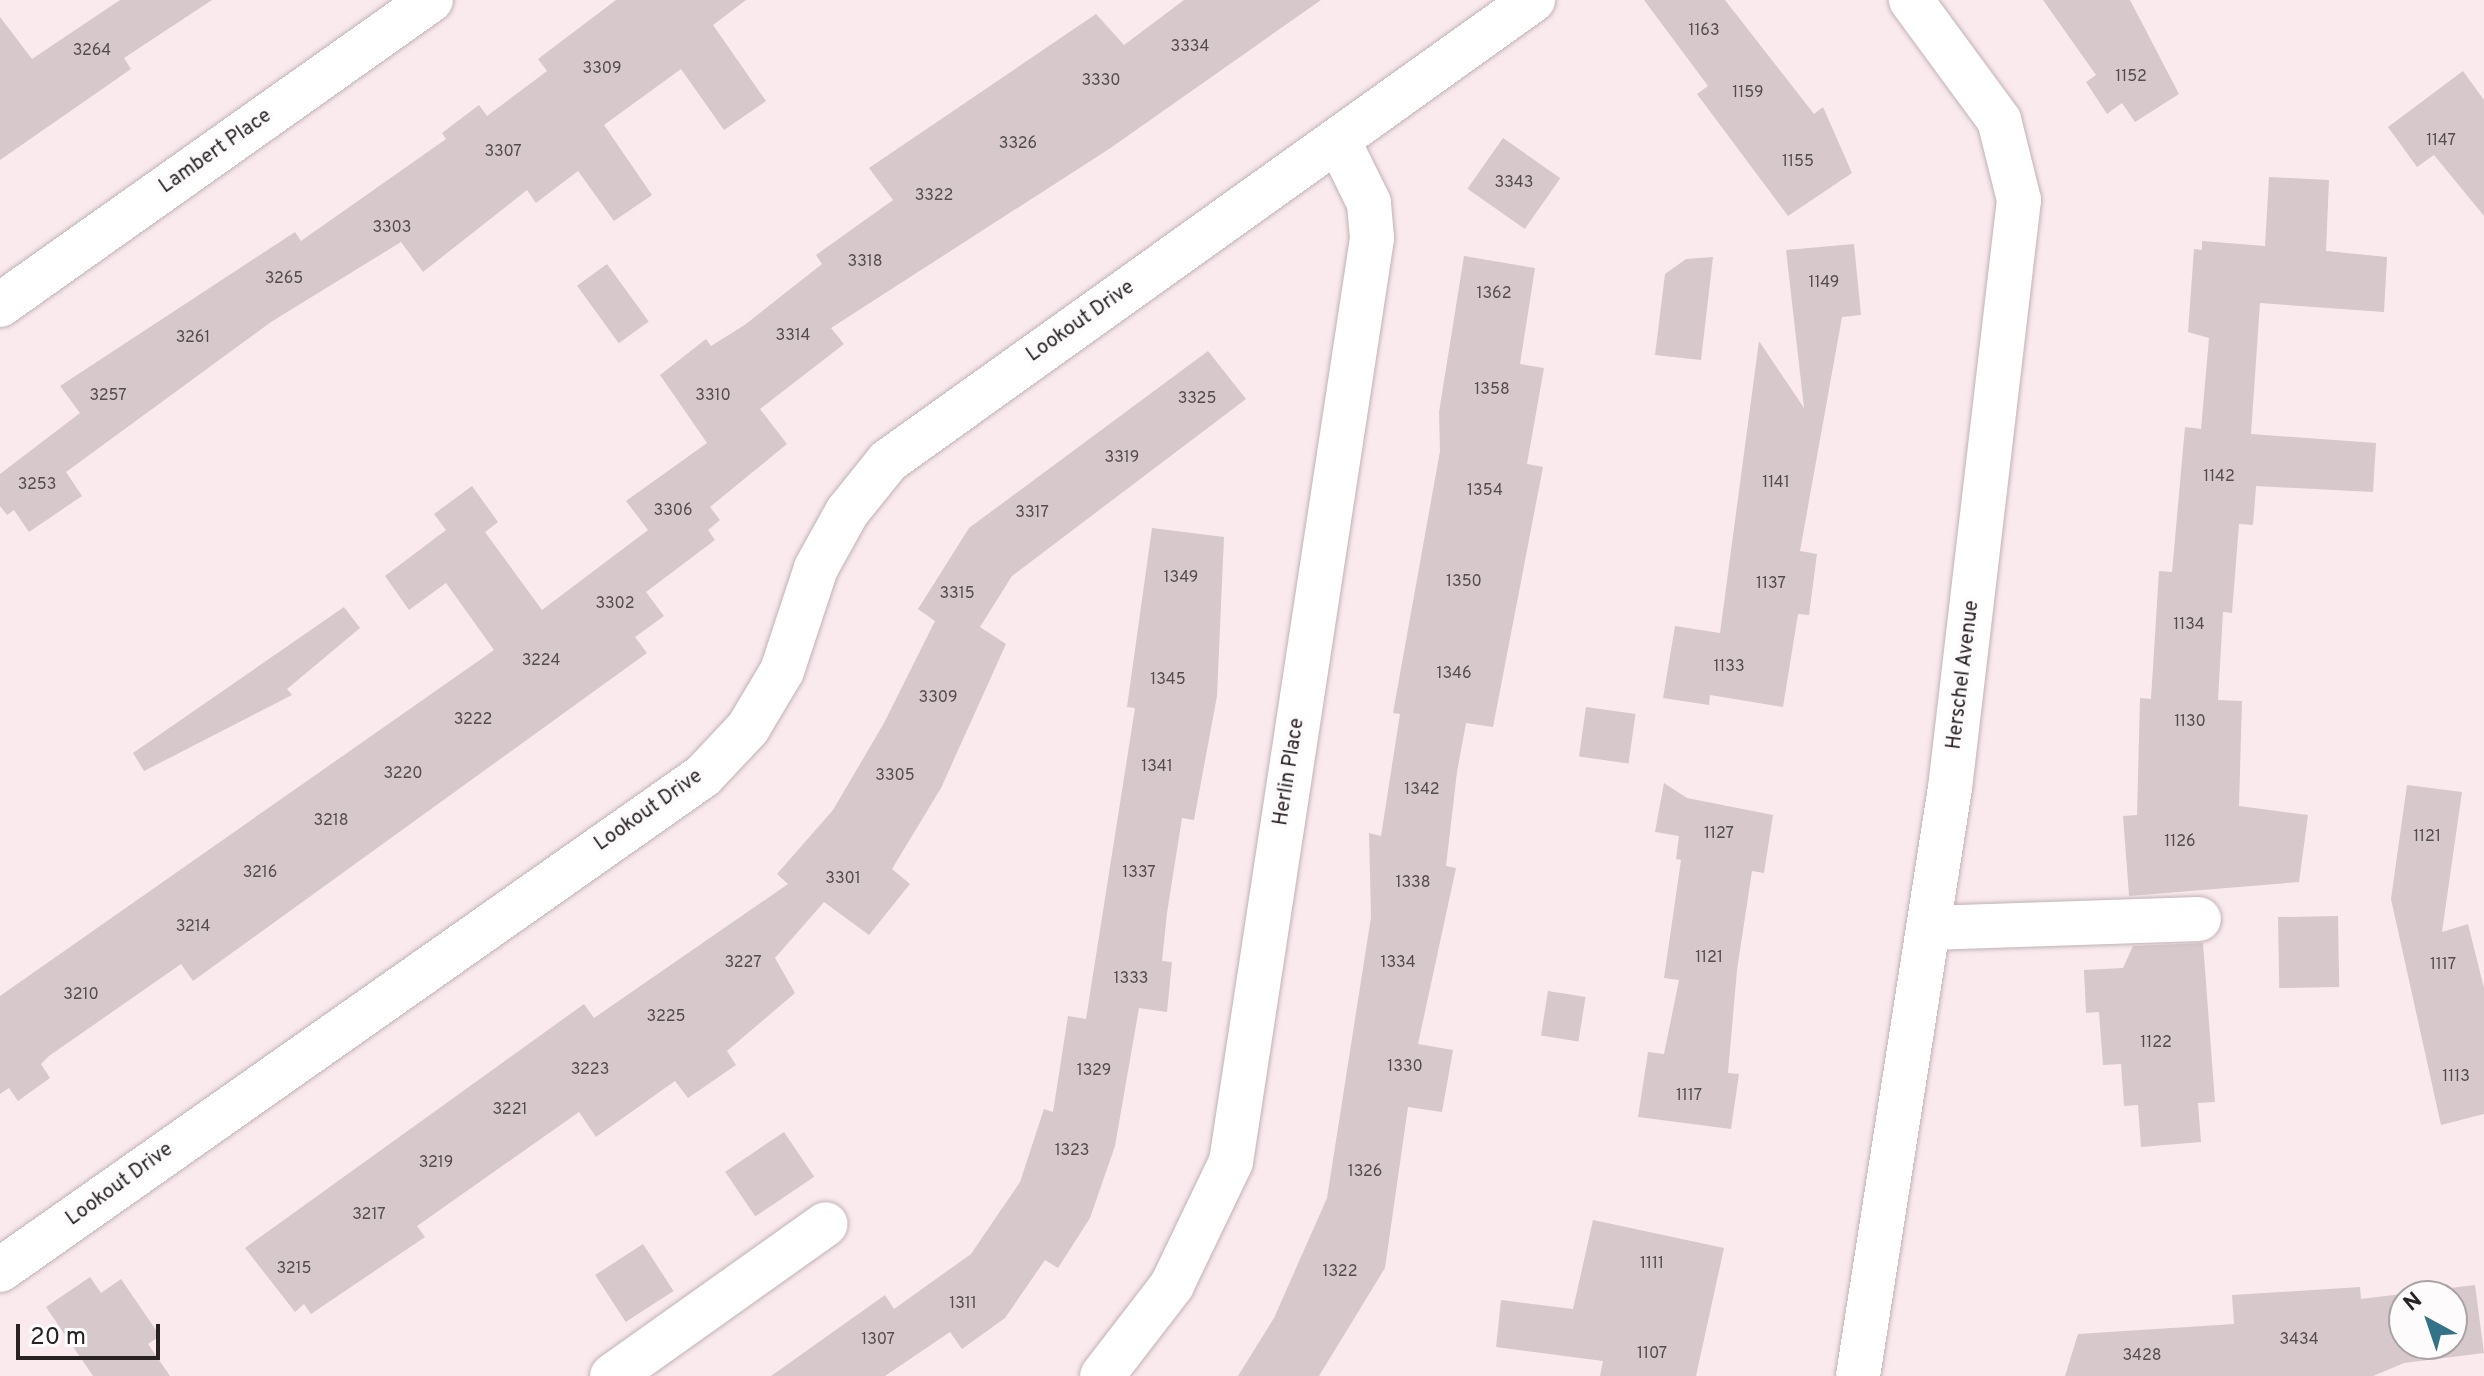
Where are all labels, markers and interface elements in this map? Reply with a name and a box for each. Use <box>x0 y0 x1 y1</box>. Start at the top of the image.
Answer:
house number: 1163 <box>1688 21 1720 41</box>
house number: 3334 <box>1171 37 1209 57</box>
house number: 3264 <box>73 41 111 61</box>
house number: 3309 <box>583 59 621 79</box>
house number: 1152 <box>2115 67 2147 87</box>
house number: 3330 <box>1081 71 1121 91</box>
house number: 1159 <box>1732 83 1764 103</box>
street label: Lambert Place <box>155 105 277 199</box>
house number: 1147 <box>2426 131 2456 151</box>
house number: 3326 <box>999 134 1037 154</box>
house number: 3307 <box>484 142 522 162</box>
house number: 1155 <box>1782 152 1814 172</box>
house number: 3343 <box>1495 173 1533 193</box>
house number: 3322 <box>915 186 953 206</box>
house number: 3303 <box>372 218 412 238</box>
house number: 3318 <box>848 252 882 272</box>
house number: 3265 <box>265 269 303 289</box>
house number: 1149 <box>1809 273 1839 293</box>
street label: Lookout Drive <box>1023 276 1139 368</box>
house number: 1362 <box>1477 284 1511 304</box>
house number: 3314 <box>776 326 810 346</box>
house number: 3261 <box>176 328 210 348</box>
house number: 1358 <box>1474 380 1510 400</box>
house number: 3257 <box>89 386 127 406</box>
house number: 3310 <box>695 386 731 406</box>
house number: 3325 <box>1178 389 1216 409</box>
house number: 3319 <box>1105 448 1139 468</box>
house number: 1142 <box>2203 467 2235 487</box>
house number: 1141 <box>1762 473 1790 493</box>
house number: 3253 <box>18 475 56 495</box>
house number: 1354 <box>1467 481 1503 501</box>
house number: 3306 <box>654 501 692 521</box>
house number: 3317 <box>1015 503 1049 523</box>
house number: 1349 <box>1164 568 1198 588</box>
house number: 1350 <box>1446 572 1482 592</box>
house number: 1137 <box>1756 574 1786 594</box>
house number: 3315 <box>939 584 975 604</box>
house number: 3302 <box>595 594 635 614</box>
street label: Herschel Avenue <box>1943 599 1985 751</box>
house number: 1134 <box>2173 615 2205 635</box>
house number: 3224 <box>522 651 560 671</box>
house number: 1133 <box>1713 657 1745 677</box>
house number: 1346 <box>1436 664 1472 684</box>
house number: 1345 <box>1150 670 1186 690</box>
house number: 3309 <box>919 688 957 708</box>
house number: 3222 <box>454 710 492 730</box>
house number: 1130 <box>2174 712 2206 732</box>
street label: Herlin Place <box>1270 717 1310 827</box>
house number: 1341 <box>1141 757 1173 777</box>
house number: 3220 <box>383 764 423 784</box>
street label: Lookout Drive <box>591 765 707 857</box>
house number: 3305 <box>875 766 915 786</box>
house number: 1342 <box>1404 780 1440 800</box>
house number: 3218 <box>314 811 348 831</box>
house number: 1127 <box>1704 824 1734 844</box>
house number: 1121 <box>2413 827 2441 847</box>
house number: 1126 <box>2164 832 2196 852</box>
house number: 3216 <box>243 863 277 883</box>
house number: 1337 <box>1122 863 1156 883</box>
house number: 3301 <box>825 869 861 889</box>
house number: 1338 <box>1395 873 1431 893</box>
house number: 3214 <box>176 917 210 937</box>
house number: 1121 <box>1695 948 1723 968</box>
house number: 3227 <box>724 953 762 973</box>
house number: 1334 <box>1380 953 1416 973</box>
house number: 1117 <box>2430 955 2456 975</box>
house number: 1333 <box>1114 969 1148 989</box>
house number: 3210 <box>63 985 99 1005</box>
house number: 3225 <box>647 1007 685 1027</box>
house number: 1122 <box>2140 1033 2172 1053</box>
house number: 1330 <box>1387 1057 1423 1077</box>
house number: 3223 <box>571 1060 609 1080</box>
house number: 1329 <box>1077 1061 1111 1081</box>
house number: 1113 <box>2442 1067 2470 1087</box>
house number: 1117 <box>1676 1086 1702 1106</box>
house number: 3221 <box>493 1100 527 1120</box>
street label: Lookout Drive <box>62 1138 178 1232</box>
house number: 1323 <box>1055 1141 1089 1161</box>
house number: 3219 <box>419 1153 453 1173</box>
house number: 1326 <box>1348 1162 1382 1182</box>
house number: 3217 <box>352 1205 386 1225</box>
house number: 1111 <box>1640 1254 1664 1274</box>
house number: 3215 <box>276 1259 312 1279</box>
house number: 1322 <box>1323 1262 1357 1282</box>
north arrow <box>2388 1280 2468 1360</box>
text: N <box>2399 1287 2428 1318</box>
house number: 1311 <box>949 1294 977 1314</box>
scale bar <box>20 1308 164 1358</box>
text: 20 m <box>30 1323 86 1353</box>
house number: 1307 <box>861 1330 895 1350</box>
house number: 3434 <box>2279 1330 2319 1350</box>
house number: 1107 <box>1637 1344 1667 1364</box>
house number: 3428 <box>2122 1346 2162 1366</box>

